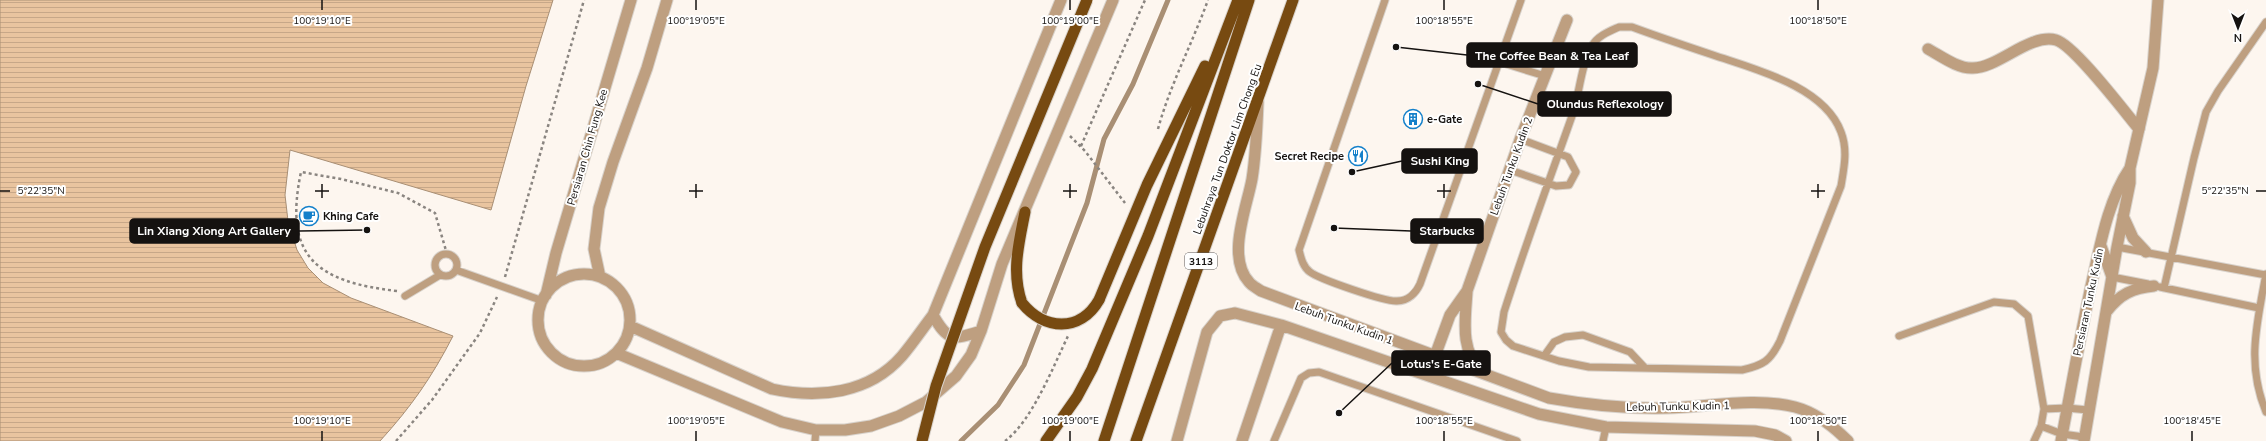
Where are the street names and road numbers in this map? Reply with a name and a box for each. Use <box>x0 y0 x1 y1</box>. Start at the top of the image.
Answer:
street label: Lebuhraya Tun Doktor Lim Chong Eu <box>1190 62 1265 237</box>
street label: Persiaran Chin Fung Kee <box>564 87 611 207</box>
street label: Lebuh Tunku Kudin 2 <box>1487 115 1536 217</box>
street label: Persiaran Tunku Kudin <box>2070 247 2107 357</box>
road number: 3113 <box>1185 253 1217 269</box>
street label: Lebuh Tunku Kudin 1 <box>1293 299 1395 348</box>
street label: Lebuh Tunku Kudin 1 <box>1626 398 1730 415</box>

